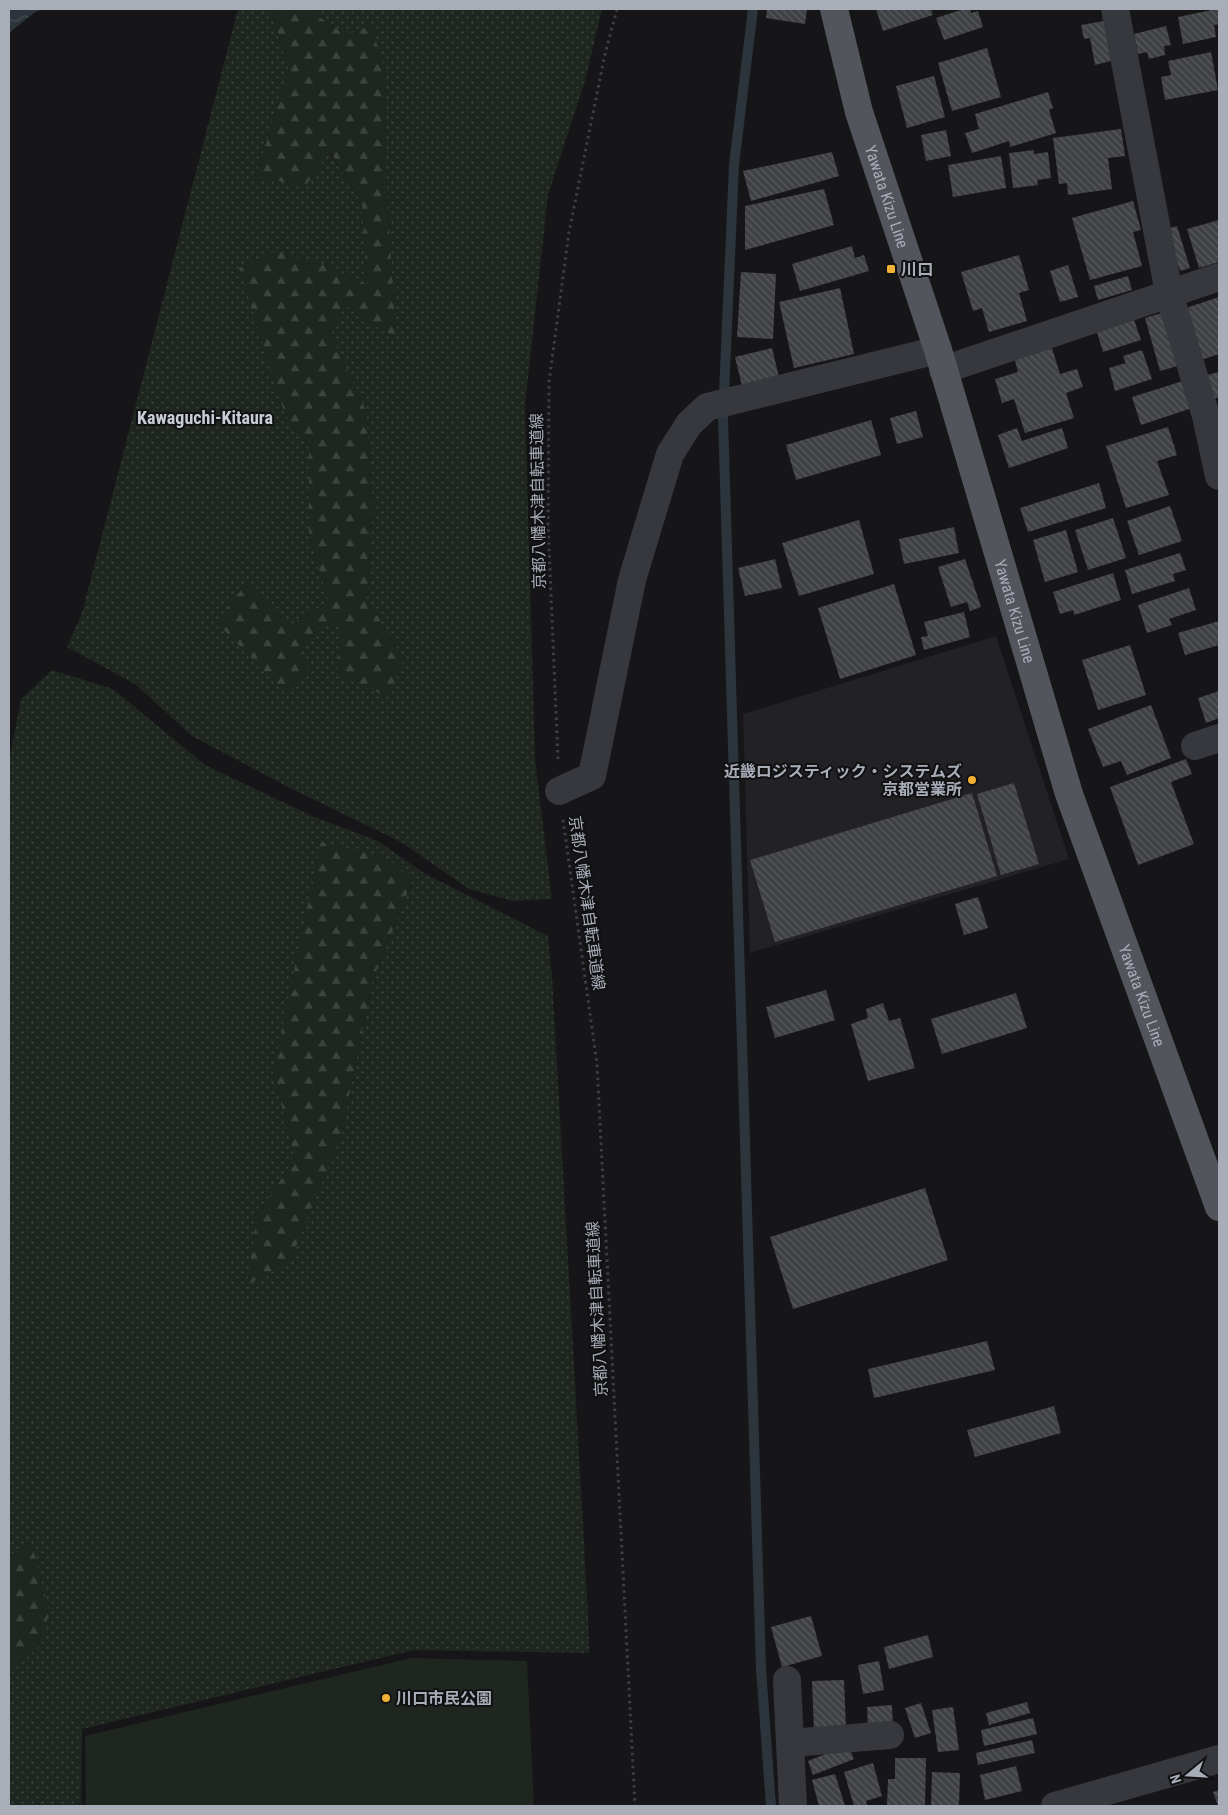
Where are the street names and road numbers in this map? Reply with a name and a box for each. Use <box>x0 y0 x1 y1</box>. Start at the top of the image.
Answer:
street label: Yawata Kizu Line <box>861 143 913 250</box>
street label: 京都八幡木津自転車道線 <box>527 413 549 589</box>
street label: Yawata Kizu Line <box>991 557 1039 665</box>
street label: 京都八幡木津自転車道線 <box>565 815 609 991</box>
street label: Yawata Kizu Line <box>1115 942 1169 1049</box>
street label: 京都八幡木津自転車道線 <box>583 1221 611 1397</box>

